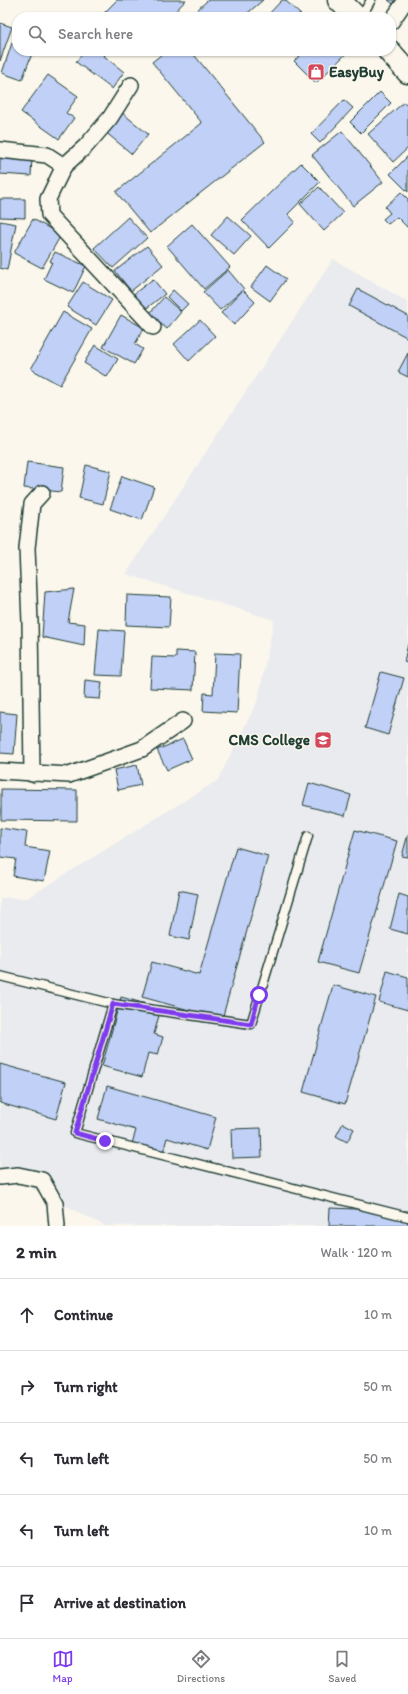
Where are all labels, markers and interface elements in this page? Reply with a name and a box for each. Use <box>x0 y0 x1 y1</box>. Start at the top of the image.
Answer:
search box <box>12 12 396 56</box>
icon: search <box>26 23 48 45</box>
text: Search here <box>58 25 133 43</box>
shop icon: EasyBuy <box>306 62 326 82</box>
place label: EasyBuy <box>329 63 385 82</box>
school or university icon: CMS College <box>313 730 333 750</box>
place label: CMS College <box>229 731 310 750</box>
route start <box>250 986 268 1004</box>
route end <box>96 1132 114 1150</box>
text: 2 min <box>16 1242 56 1262</box>
text: Walk · 120 m <box>321 1245 392 1260</box>
icon: ahead <box>16 1304 38 1326</box>
text: Continue <box>54 1306 113 1324</box>
text: 10 m <box>364 1307 392 1322</box>
icon: right <box>16 1376 38 1398</box>
text: Turn right <box>54 1378 118 1396</box>
text: 50 m <box>363 1379 392 1394</box>
icon: left <box>16 1448 38 1470</box>
text: Turn left <box>54 1450 109 1468</box>
text: 50 m <box>363 1451 392 1466</box>
icon: left <box>16 1520 38 1542</box>
text: Turn left <box>54 1522 109 1540</box>
text: 10 m <box>364 1523 392 1538</box>
icon: arrive <box>16 1592 38 1614</box>
text: Arrive at destination <box>54 1594 186 1612</box>
tab: Map <box>52 1648 74 1685</box>
tab: Directions <box>177 1648 225 1685</box>
tab: Saved <box>328 1648 356 1685</box>

